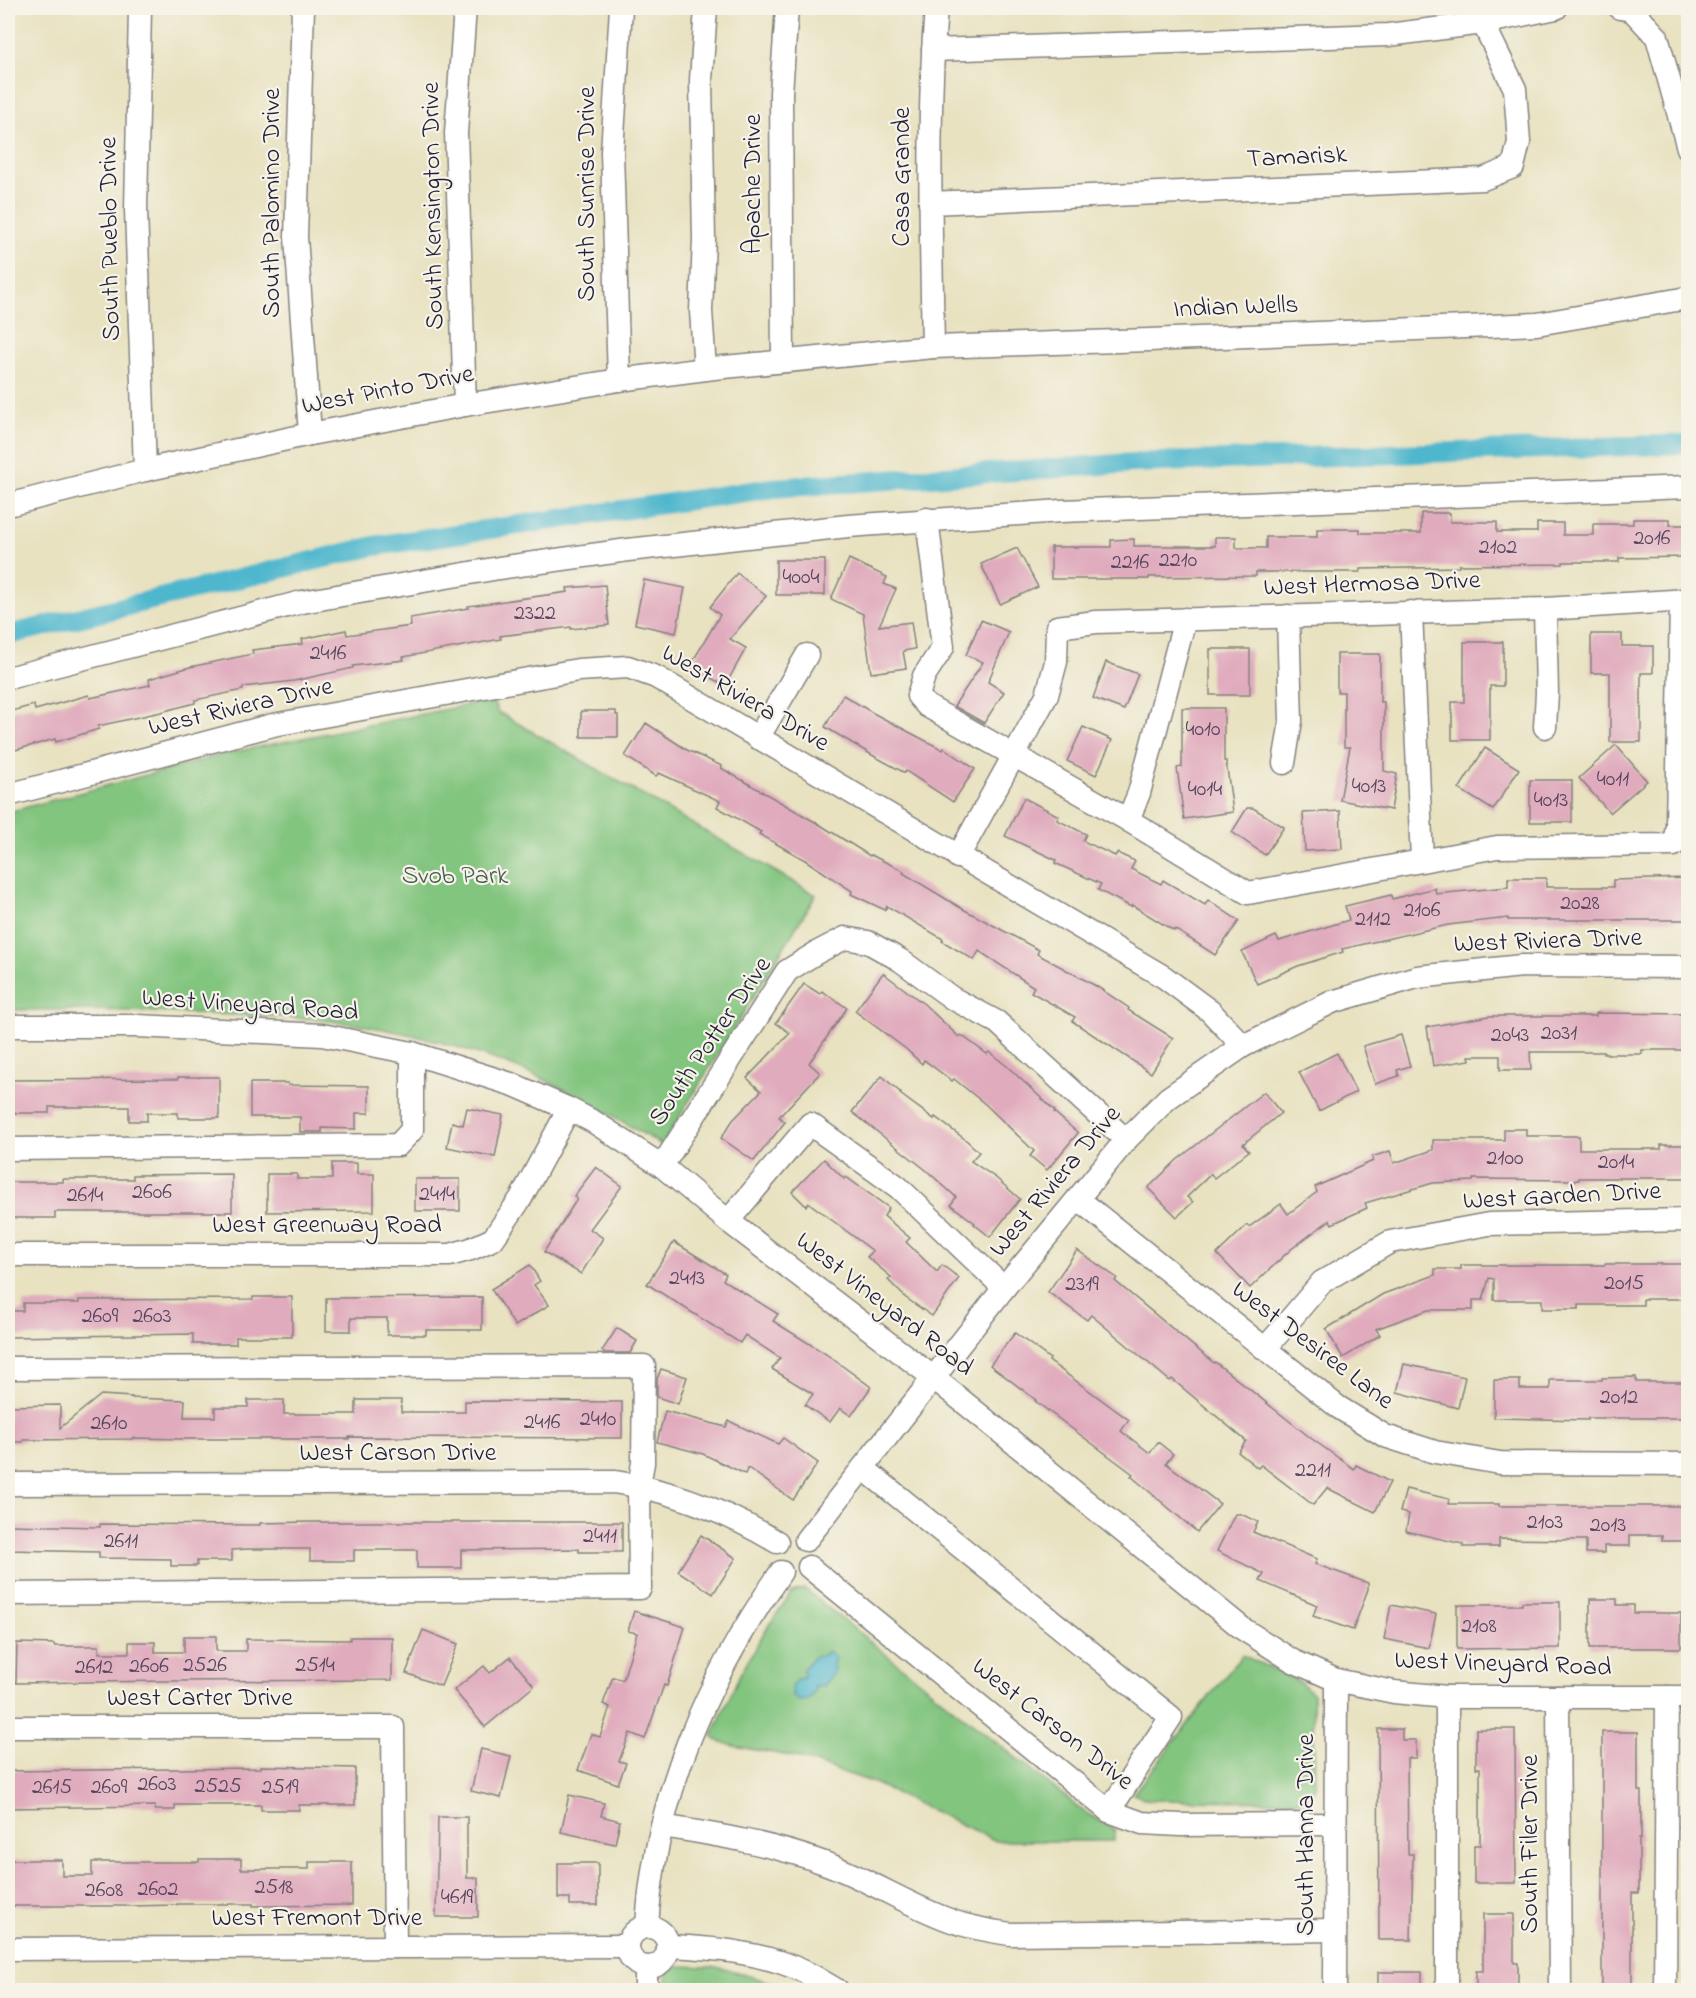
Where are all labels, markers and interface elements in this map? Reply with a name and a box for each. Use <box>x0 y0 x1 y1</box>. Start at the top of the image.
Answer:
street label: South Kensington Drive <box>413 81 455 330</box>
street label: South Sunrise Drive <box>569 86 607 302</box>
street label: South Palomino Drive <box>254 88 292 318</box>
street label: Casa Grande <box>884 107 922 247</box>
street label: Apache Drive <box>735 113 773 254</box>
street label: South Pueblo Drive <box>90 136 132 341</box>
street label: Tamarisk <box>1246 136 1349 180</box>
street label: Indian Wells <box>1173 287 1299 329</box>
street label: West Pinto Drive <box>299 356 478 426</box>
house number: 2016 <box>1633 523 1671 555</box>
house number: 2102 <box>1479 532 1517 564</box>
house number: 2210 <box>1159 545 1197 577</box>
house number: 2216 <box>1111 547 1150 579</box>
house number: 4004 <box>782 562 820 594</box>
street label: West Hermosa Drive <box>1263 562 1481 608</box>
house number: 2322 <box>514 598 556 630</box>
street label: West Riviera Drive <box>654 635 836 763</box>
house number: 2416 <box>310 638 347 670</box>
street label: West Riviera Drive <box>145 668 337 748</box>
house number: 4010 <box>1185 714 1221 746</box>
house number: 4011 <box>1597 764 1629 796</box>
house number: 4013 <box>1352 771 1386 803</box>
house number: 4014 <box>1188 774 1222 806</box>
house number: 4013 <box>1534 785 1568 817</box>
park label: Svob Park <box>402 858 509 896</box>
house number: 2028 <box>1560 888 1600 920</box>
house number: 2106 <box>1403 895 1441 927</box>
house number: 2112 <box>1355 904 1391 936</box>
street label: West Riviera Drive <box>1453 920 1643 964</box>
street label: South Potter Drive <box>640 949 782 1135</box>
street label: West Vineyard Road <box>140 979 360 1033</box>
house number: 2031 <box>1541 1018 1577 1050</box>
house number: 2043 <box>1491 1020 1529 1052</box>
street label: West Riviera Drive <box>981 1097 1131 1266</box>
house number: 2100 <box>1487 1143 1523 1175</box>
house number: 2014 <box>1598 1147 1634 1179</box>
street label: West Garden Drive <box>1462 1173 1662 1221</box>
house number: 2606 <box>132 1177 172 1209</box>
house number: 2414 <box>419 1179 455 1211</box>
house number: 2614 <box>67 1180 103 1212</box>
street label: West Greenway Road <box>212 1207 442 1245</box>
street label: West Vineyard Road <box>787 1223 982 1387</box>
house number: 2413 <box>669 1263 705 1295</box>
house number: 2015 <box>1604 1268 1644 1300</box>
house number: 2319 <box>1065 1269 1099 1301</box>
street label: West Desiree Lane <box>1223 1272 1402 1420</box>
house number: 2609 <box>82 1301 119 1333</box>
house number: 2603 <box>132 1301 172 1333</box>
house number: 2012 <box>1600 1382 1638 1414</box>
house number: 2410 <box>580 1404 616 1436</box>
house number: 2416 <box>524 1407 561 1439</box>
house number: 2610 <box>90 1408 128 1440</box>
street label: West Carson Drive <box>299 1435 497 1473</box>
house number: 2211 <box>1295 1455 1331 1487</box>
house number: 2103 <box>1527 1507 1563 1539</box>
house number: 2013 <box>1590 1510 1626 1542</box>
house number: 2411 <box>583 1521 617 1553</box>
house number: 2611 <box>104 1526 138 1558</box>
house number: 2108 <box>1461 1611 1497 1643</box>
street label: West Vineyard Road <box>1394 1642 1613 1688</box>
street label: West Carson Drive <box>963 1649 1142 1801</box>
house number: 2526 <box>183 1650 227 1682</box>
house number: 2514 <box>295 1650 335 1682</box>
house number: 2606 <box>129 1651 169 1683</box>
house number: 2612 <box>75 1652 113 1684</box>
street label: West Carter Drive <box>107 1680 293 1718</box>
street label: South Hanna Drive <box>1288 1734 1326 1936</box>
street label: South Filer Drive <box>1512 1754 1550 1933</box>
house number: 2603 <box>137 1769 177 1801</box>
house number: 2525 <box>194 1771 242 1803</box>
house number: 2615 <box>32 1772 72 1804</box>
house number: 2609 <box>91 1772 128 1804</box>
house number: 2519 <box>261 1772 299 1804</box>
house number: 2518 <box>255 1872 293 1904</box>
house number: 2602 <box>137 1874 179 1906</box>
house number: 2608 <box>85 1875 123 1907</box>
house number: 4619 <box>441 1882 474 1914</box>
street label: West Fremont Drive <box>212 1900 423 1938</box>

